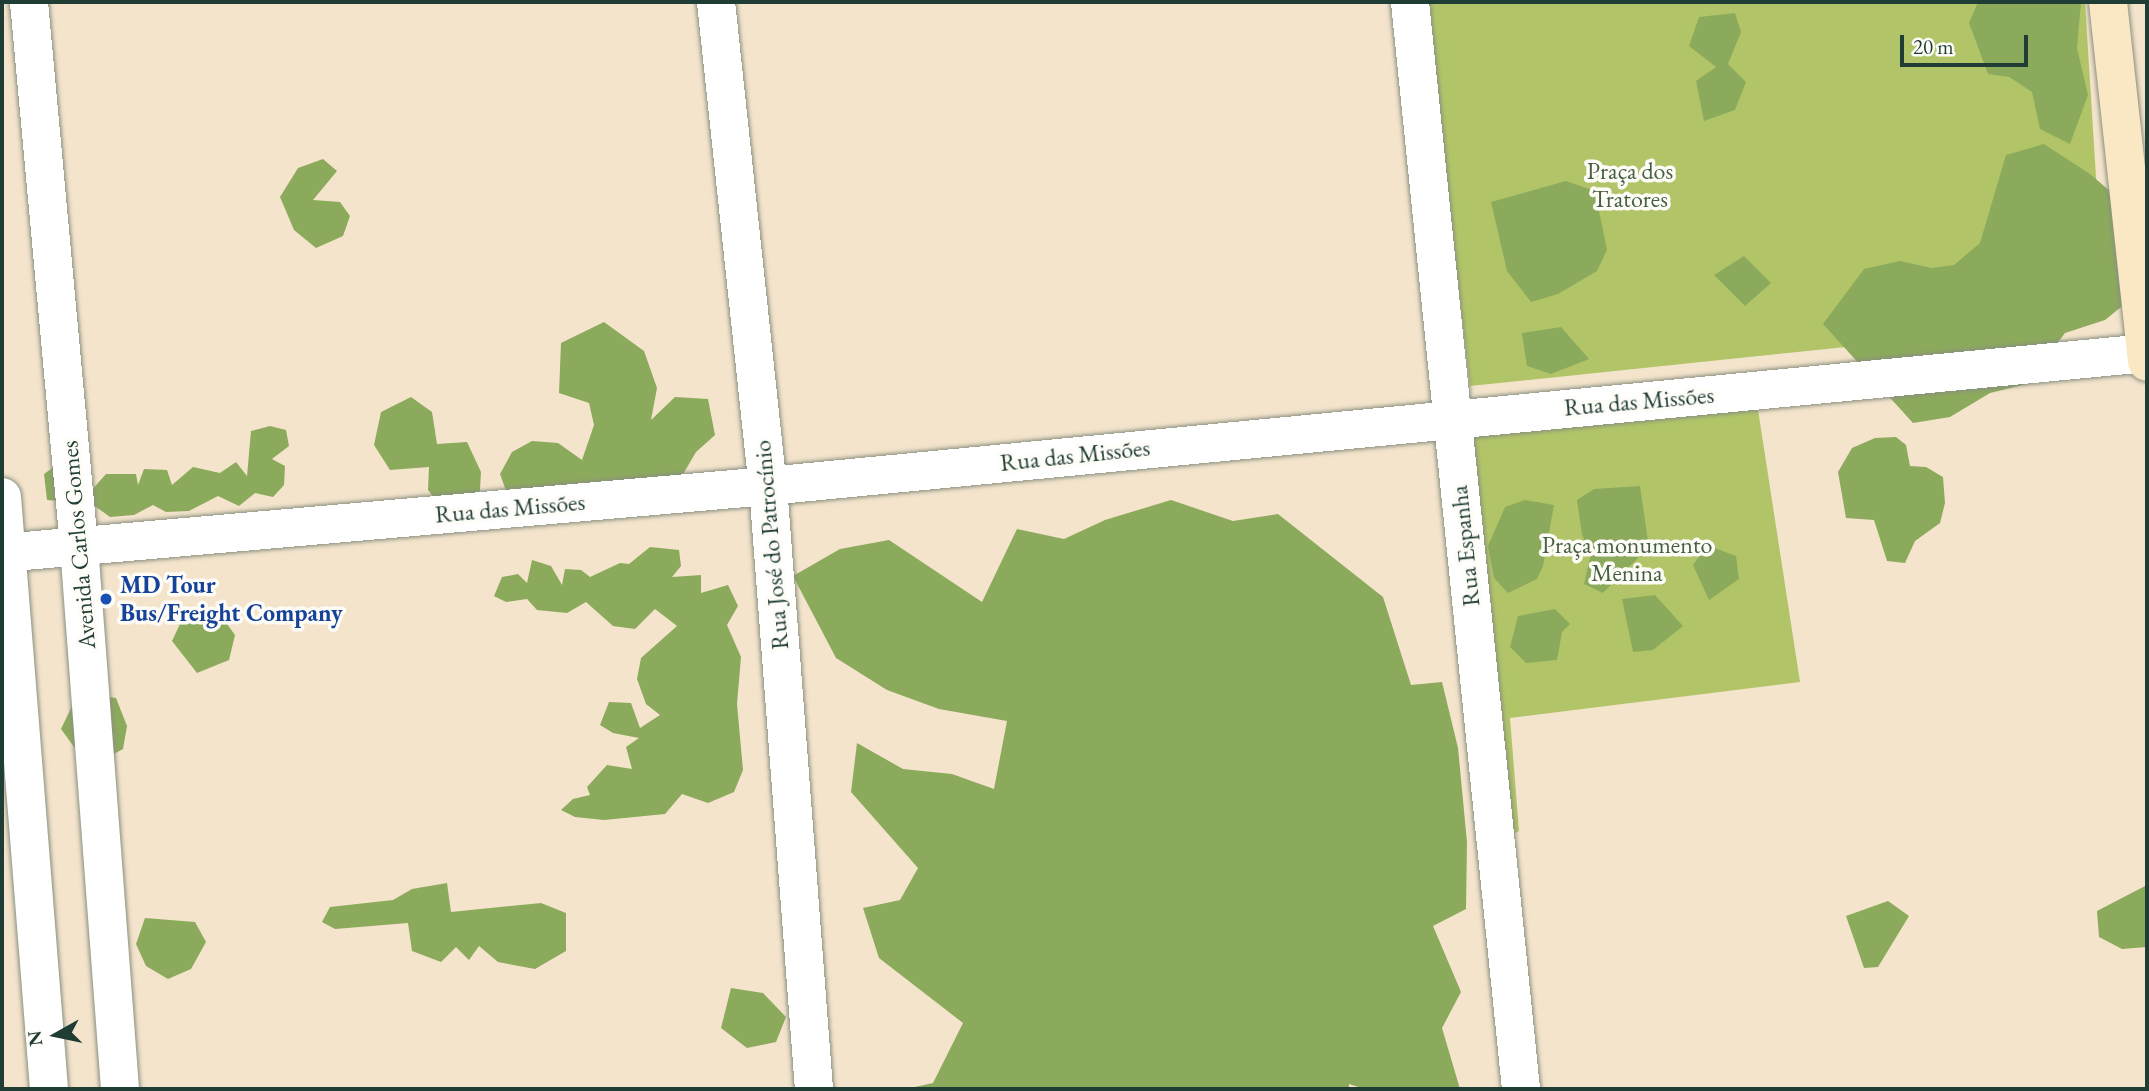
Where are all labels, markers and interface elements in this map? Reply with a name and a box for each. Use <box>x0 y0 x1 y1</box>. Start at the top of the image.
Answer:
scale bar <box>1904 21 2032 65</box>
text: 20 m <box>1913 33 1954 60</box>
park label: Praça dos Tratores <box>1587 157 1673 213</box>
street label: Rua das Missões <box>1563 380 1715 422</box>
street label: Rua das Missões <box>999 433 1151 477</box>
street label: Rua José do Patrocínio <box>748 439 794 651</box>
street label: Avenida Carlos Gomes <box>55 440 101 650</box>
street label: Rua Espanha <box>1444 484 1486 608</box>
street label: Rua das Missões <box>434 487 586 529</box>
park label: Praça monumento Menina <box>1542 531 1712 587</box>
place label: MD Tour Bus/Freight Company <box>120 571 342 627</box>
marker: MD Tour Bus/Freight Company <box>98 591 114 607</box>
north arrow <box>21 1000 91 1070</box>
text: N <box>21 1029 48 1048</box>

